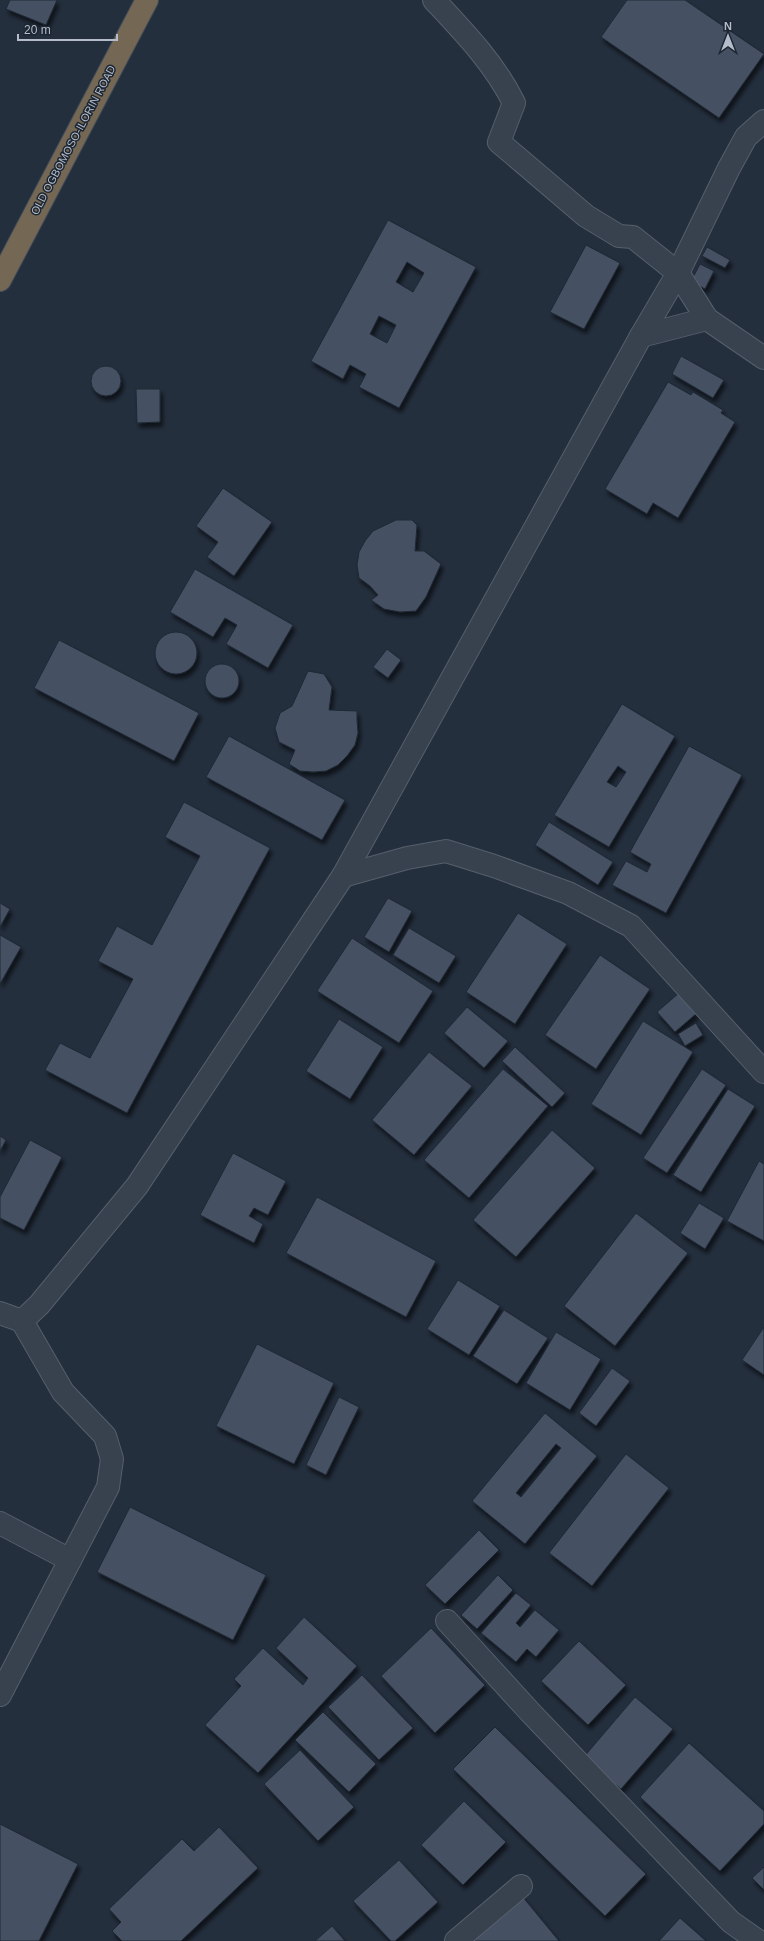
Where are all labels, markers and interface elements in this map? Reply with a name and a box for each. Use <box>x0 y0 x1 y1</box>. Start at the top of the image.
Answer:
scale bar <box>18 16 117 42</box>
north arrow <box>708 16 748 56</box>
text: N <box>724 20 732 32</box>
text: 20 m <box>24 23 51 37</box>
street label: OLD OGBOMOSO-ILORIN ROAD <box>28 63 118 217</box>

